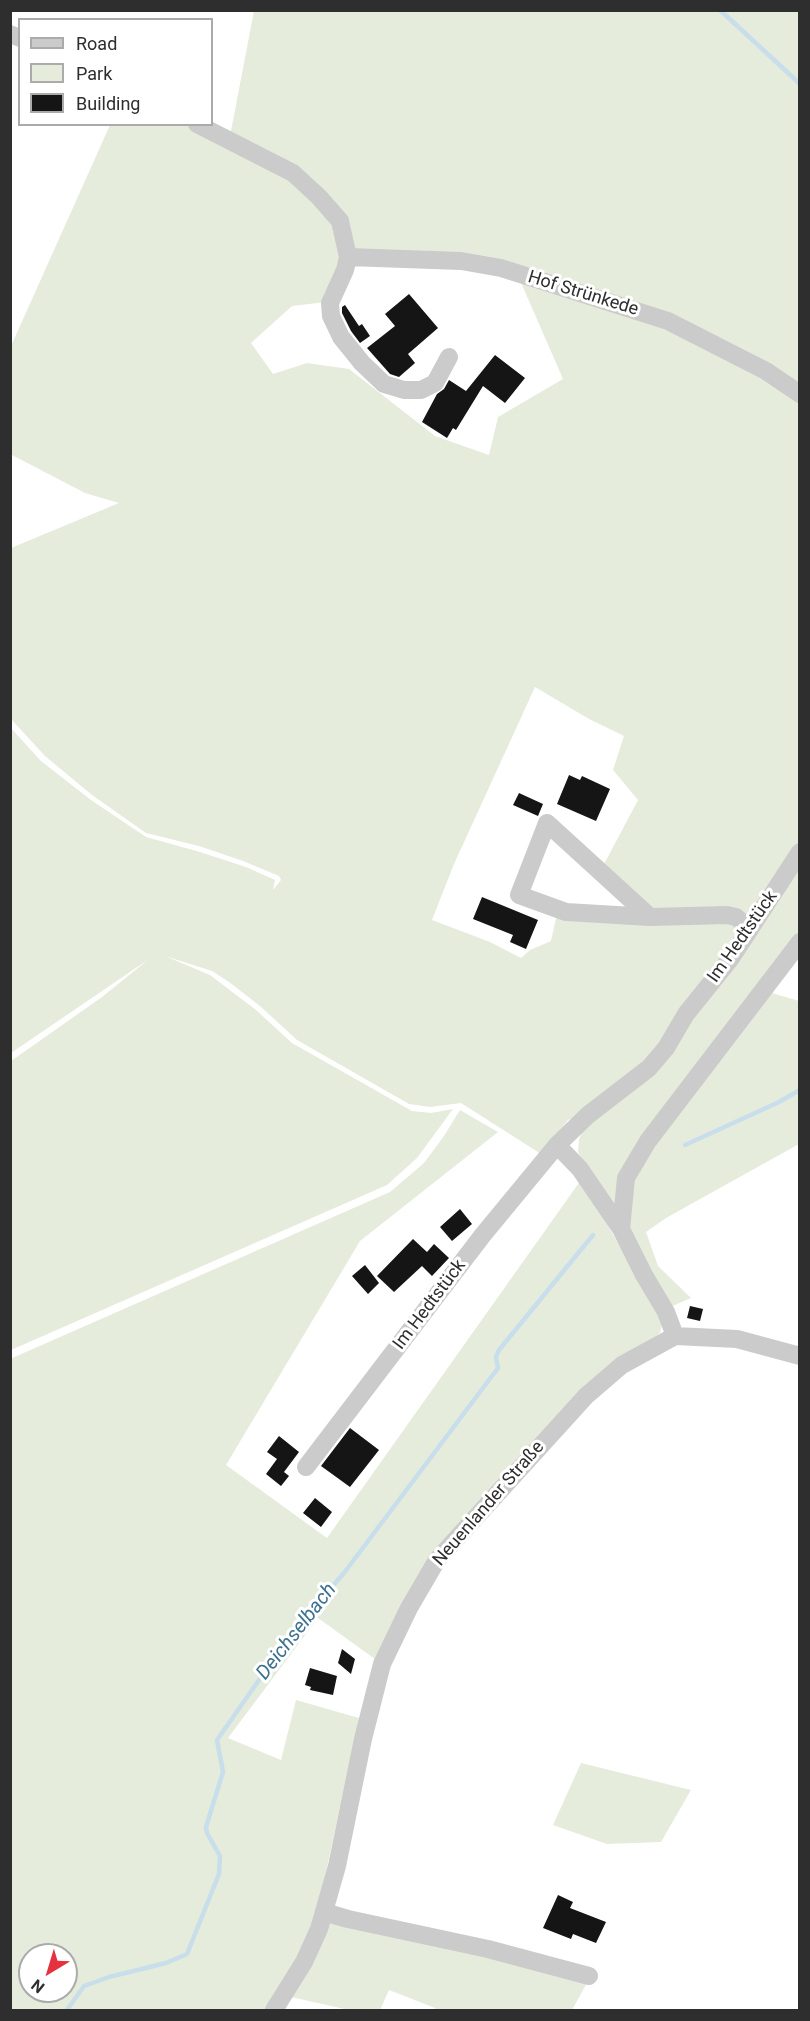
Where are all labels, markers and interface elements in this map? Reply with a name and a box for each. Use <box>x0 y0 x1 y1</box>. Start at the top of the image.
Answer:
legend <box>18 18 213 126</box>
text: Road <box>76 33 117 54</box>
text: Park <box>76 63 112 84</box>
text: Building <box>76 93 140 114</box>
street label: Hof Strünkede <box>525 267 641 321</box>
street label: Im Hedtstück <box>703 887 783 987</box>
street label: Im Hedtstück <box>389 1256 471 1354</box>
street label: Neuenlander Straße <box>429 1437 549 1571</box>
water label: Deichselbach <box>252 1579 342 1685</box>
north arrow <box>18 1943 78 2003</box>
text: N <box>28 1975 48 1997</box>

